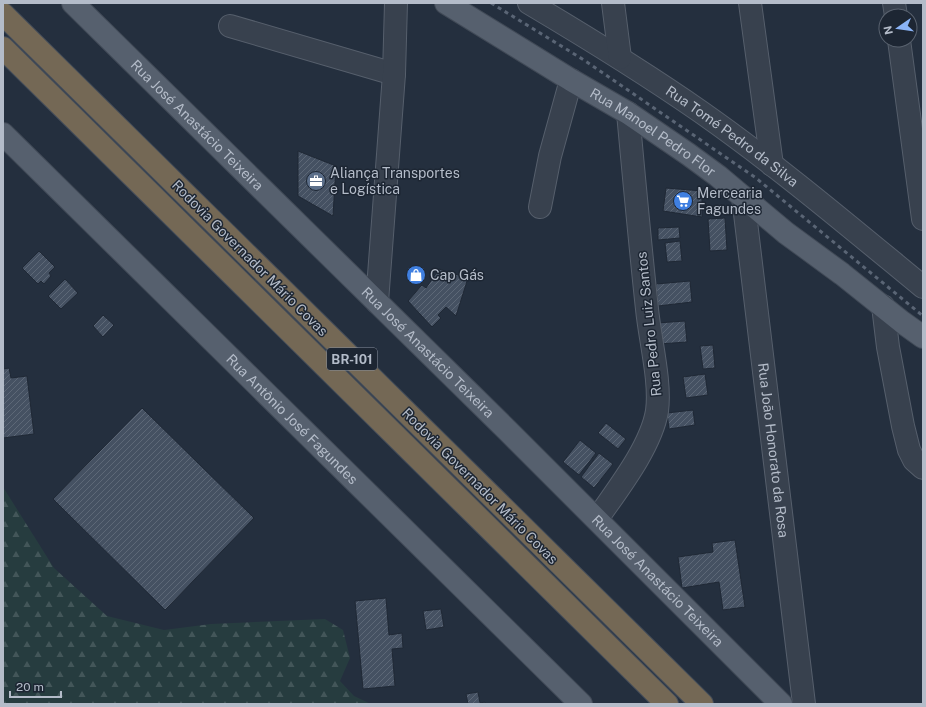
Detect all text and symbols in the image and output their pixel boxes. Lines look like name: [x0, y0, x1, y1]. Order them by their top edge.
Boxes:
north arrow: [878, 8, 918, 48]
text: N: [881, 25, 895, 36]
street label: Rua José Anastácio Teixeira: [128, 56, 267, 194]
street label: Rua Tomé Pedro da Silva: [663, 82, 801, 190]
street label: Rua Manoel Pedro Flor: [587, 85, 719, 180]
place label: Aliança Transportes e Logística: [330, 165, 460, 197]
office icon: Aliança Transportes e Logística: [305, 170, 327, 192]
street label: Rodovia Governador Mário Covas: [169, 177, 331, 339]
place label: Mercearia Fagundes: [697, 185, 762, 217]
supermarket icon: Mercearia Fagundes: [672, 190, 694, 212]
street label: Rua Pedro Luiz Santos: [633, 251, 665, 397]
shop icon: Cap Gás: [405, 264, 427, 286]
place label: Cap Gás: [430, 267, 484, 283]
street label: Rua José Anastácio Teixeira: [358, 284, 497, 421]
road number: BR-101: [327, 348, 377, 370]
street label: Rua Antônio José Fagundes: [223, 351, 361, 487]
street label: Rua João Honorato da Rosa: [755, 362, 792, 538]
street label: Rodovia Governador Mário Covas: [399, 405, 561, 567]
street label: Rua José Anastácio Teixeira: [589, 512, 727, 650]
scale bar: [10, 673, 61, 699]
text: 20 m: [16, 680, 44, 694]

